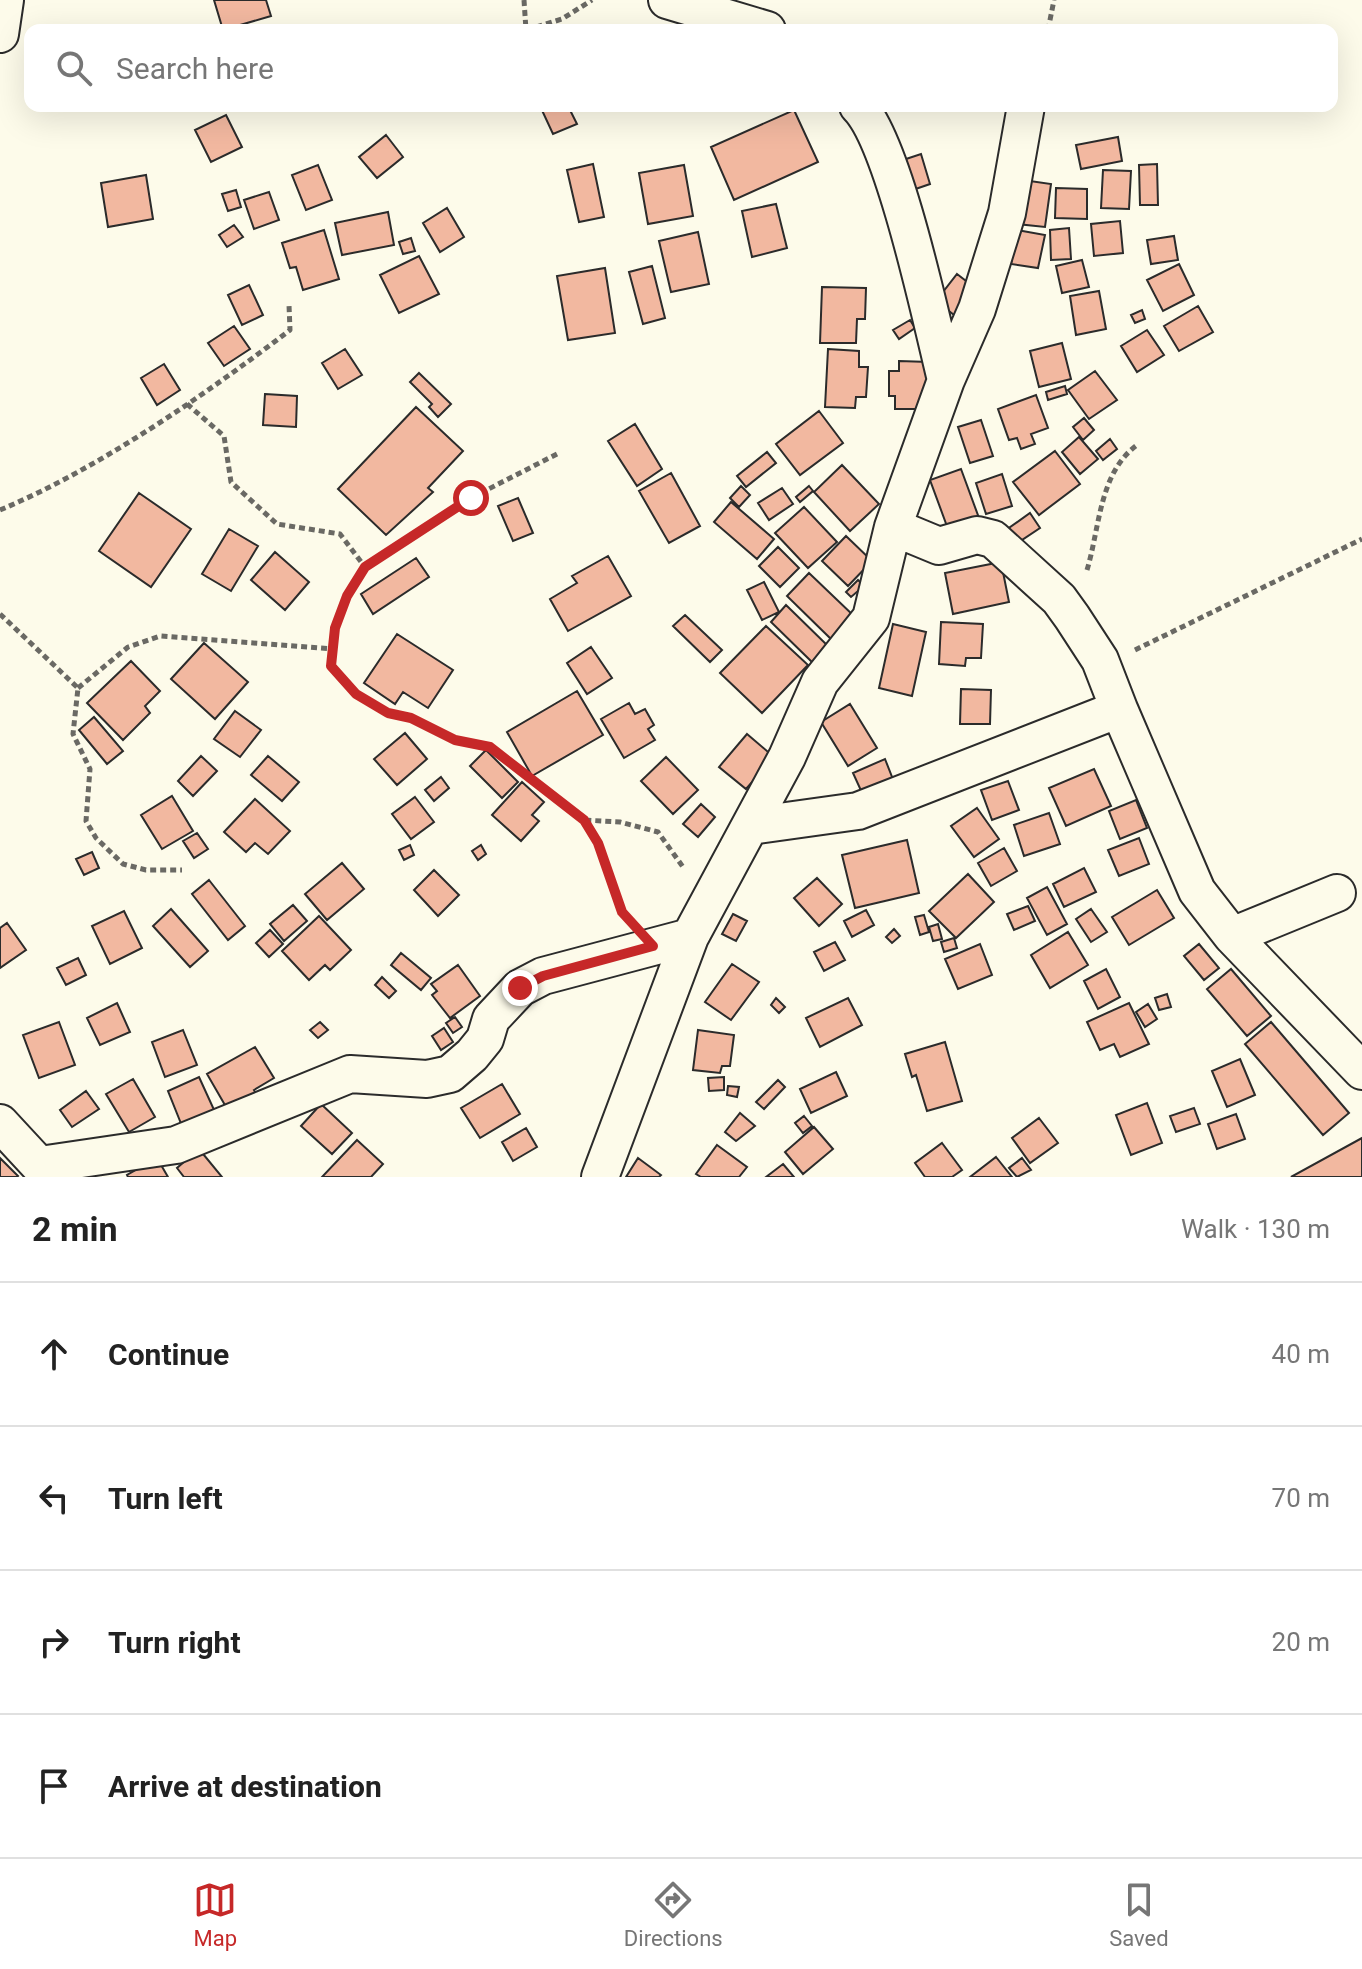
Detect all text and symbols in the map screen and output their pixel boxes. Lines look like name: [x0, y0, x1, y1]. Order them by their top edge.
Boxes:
search box: [24, 24, 1338, 112]
icon: search: [52, 46, 96, 90]
text: Search here: [116, 51, 274, 86]
route start: [453, 480, 489, 516]
route end: [502, 970, 538, 1006]
text: 2 min: [32, 1209, 117, 1249]
text: Walk · 130 m: [1181, 1214, 1330, 1244]
icon: ahead: [32, 1332, 76, 1376]
text: Continue: [108, 1337, 229, 1372]
text: 40 m: [1272, 1339, 1330, 1369]
icon: left: [32, 1476, 76, 1520]
text: Turn left: [108, 1481, 223, 1516]
text: 70 m: [1272, 1483, 1330, 1513]
icon: right: [32, 1620, 76, 1664]
text: Turn right: [108, 1625, 241, 1660]
text: 20 m: [1272, 1627, 1330, 1657]
icon: arrive: [32, 1764, 76, 1808]
text: Arrive at destination: [108, 1769, 382, 1804]
tab: Map: [193, 1878, 237, 1951]
tab: Directions: [624, 1878, 723, 1951]
tab: Saved: [1109, 1878, 1169, 1951]

